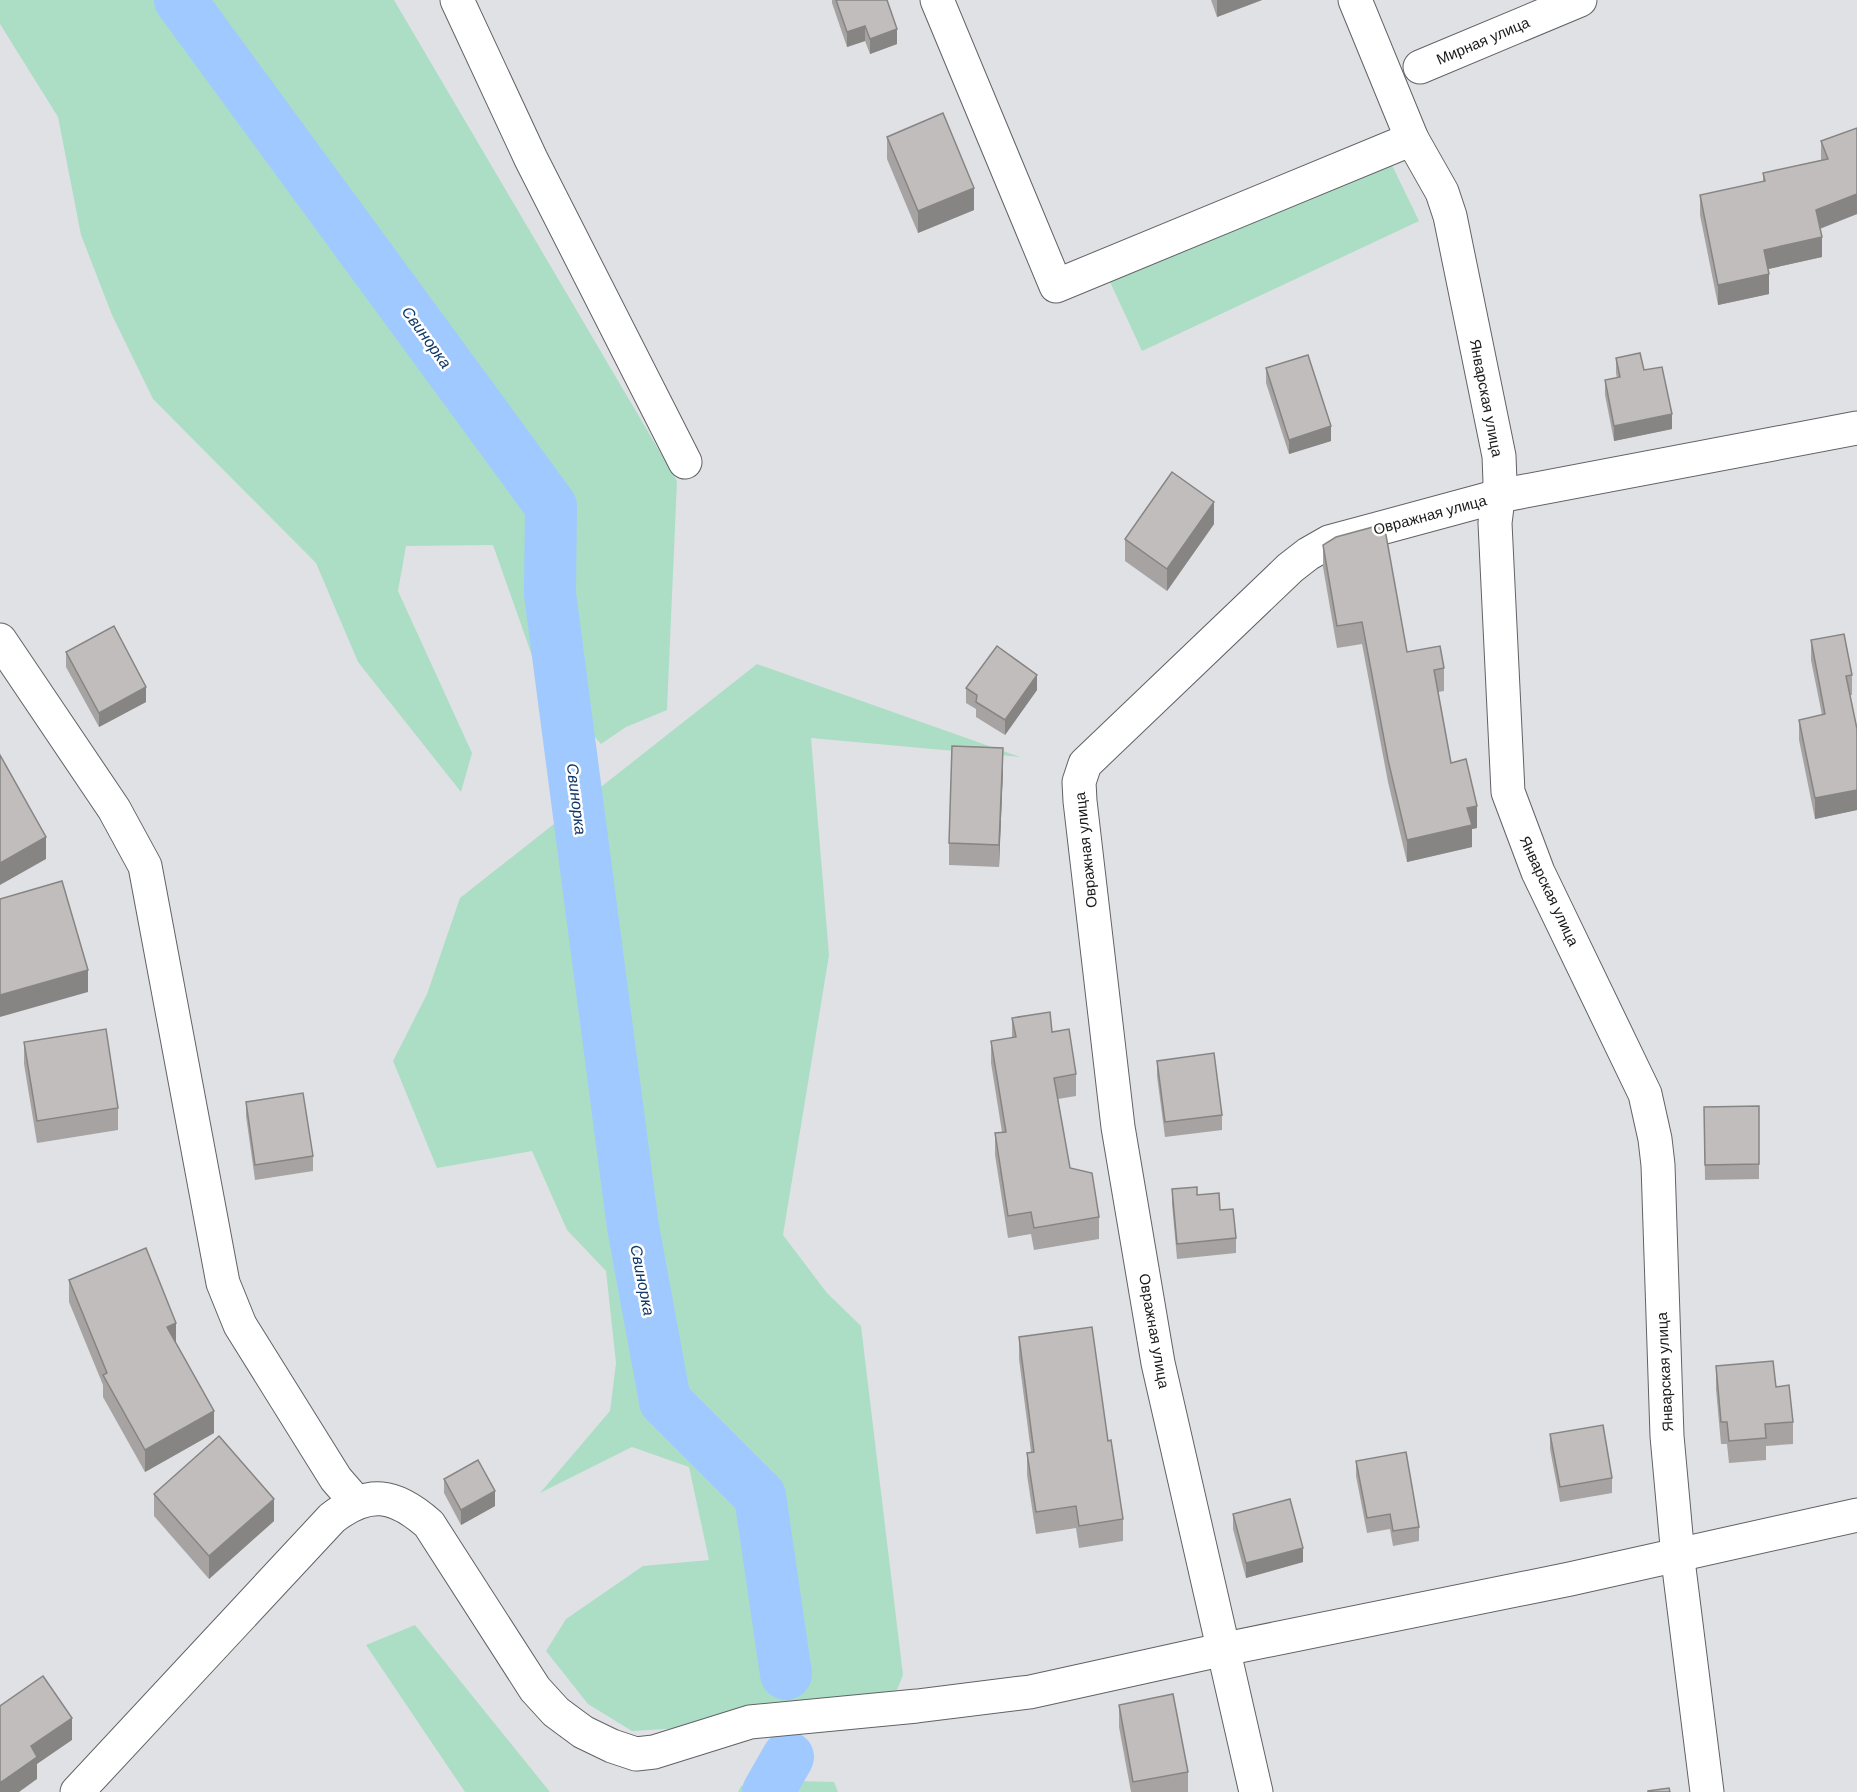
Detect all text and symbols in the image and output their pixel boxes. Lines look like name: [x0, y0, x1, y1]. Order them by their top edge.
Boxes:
street label: Мирная улица: [1433, 12, 1533, 70]
water label: Свинорка: [397, 302, 456, 373]
street label: Январская улица: [1465, 337, 1507, 459]
street label: Овражная улица: [1371, 490, 1489, 540]
water label: Свинорка: [562, 762, 591, 836]
street label: Овражная улица: [1070, 790, 1102, 909]
street label: Январская улица: [1515, 833, 1584, 950]
water label: Свинорка: [625, 1243, 660, 1317]
street label: Овражная улица: [1134, 1272, 1174, 1391]
street label: Январская улица: [1652, 1311, 1678, 1432]

